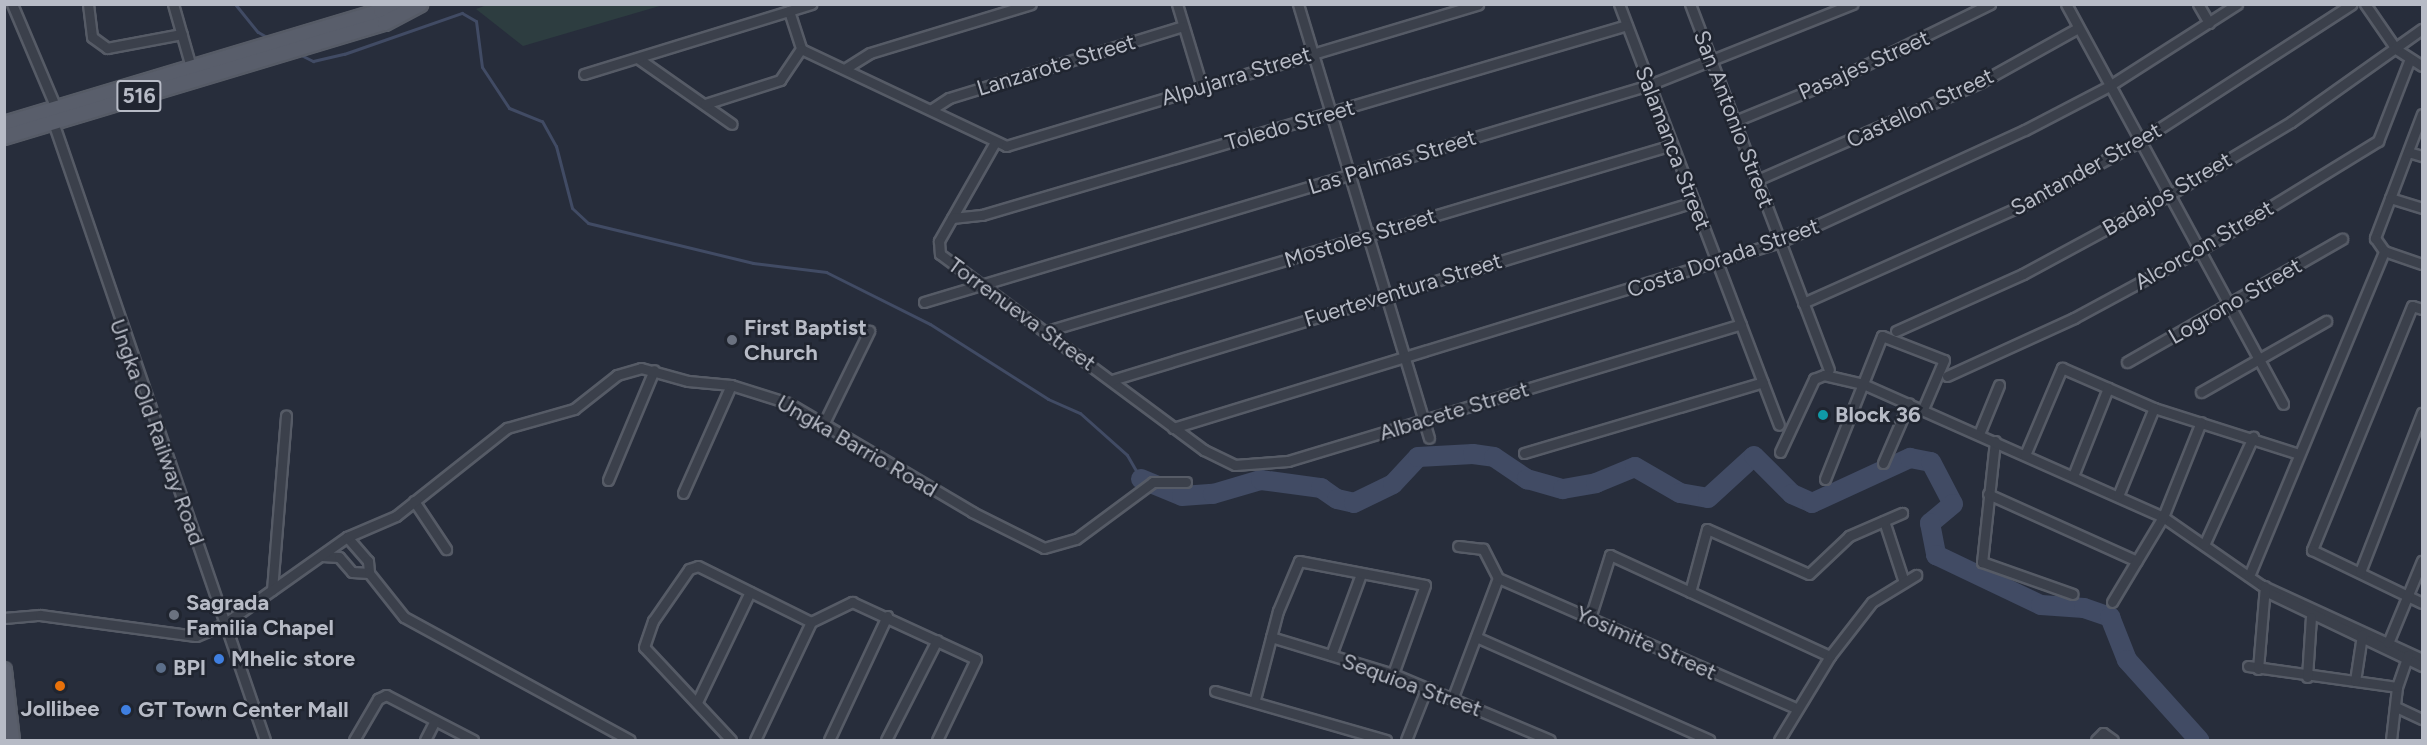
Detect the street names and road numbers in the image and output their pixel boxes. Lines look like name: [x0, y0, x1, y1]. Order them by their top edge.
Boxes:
street label: Pasajes Street: [1794, 24, 1934, 106]
street label: San Antonio Street: [1688, 27, 1780, 211]
street label: Lanzarote Street: [974, 28, 1138, 102]
street label: Alpujarra Street: [1158, 41, 1314, 111]
street label: Salamanca Street: [1630, 62, 1716, 234]
street label: Castellon Street: [1842, 62, 1998, 154]
road number: 516: [115, 78, 163, 114]
street label: Toledo Street: [1222, 94, 1358, 156]
street label: Santander Street: [2006, 117, 2166, 221]
street label: Las Palmas Street: [1305, 124, 1479, 200]
street label: Badajos Street: [2098, 146, 2236, 242]
street label: Alcorcon Street: [2130, 195, 2278, 295]
street label: Mostoles Street: [1281, 202, 1439, 274]
street label: Costa Dorada Street: [1623, 213, 1823, 303]
street label: Fuerteventura Street: [1301, 247, 1505, 333]
street label: Torrenueva Street: [943, 252, 1101, 376]
street label: Logrono Street: [2164, 252, 2306, 350]
street label: Ungka Old Railway Road: [104, 315, 210, 549]
street label: Albacete Street: [1376, 376, 1532, 446]
street label: Ungka Barrio Road: [772, 389, 942, 503]
street label: Yosimite Street: [1572, 600, 1720, 686]
street label: Sequioa Street: [1339, 648, 1485, 722]

